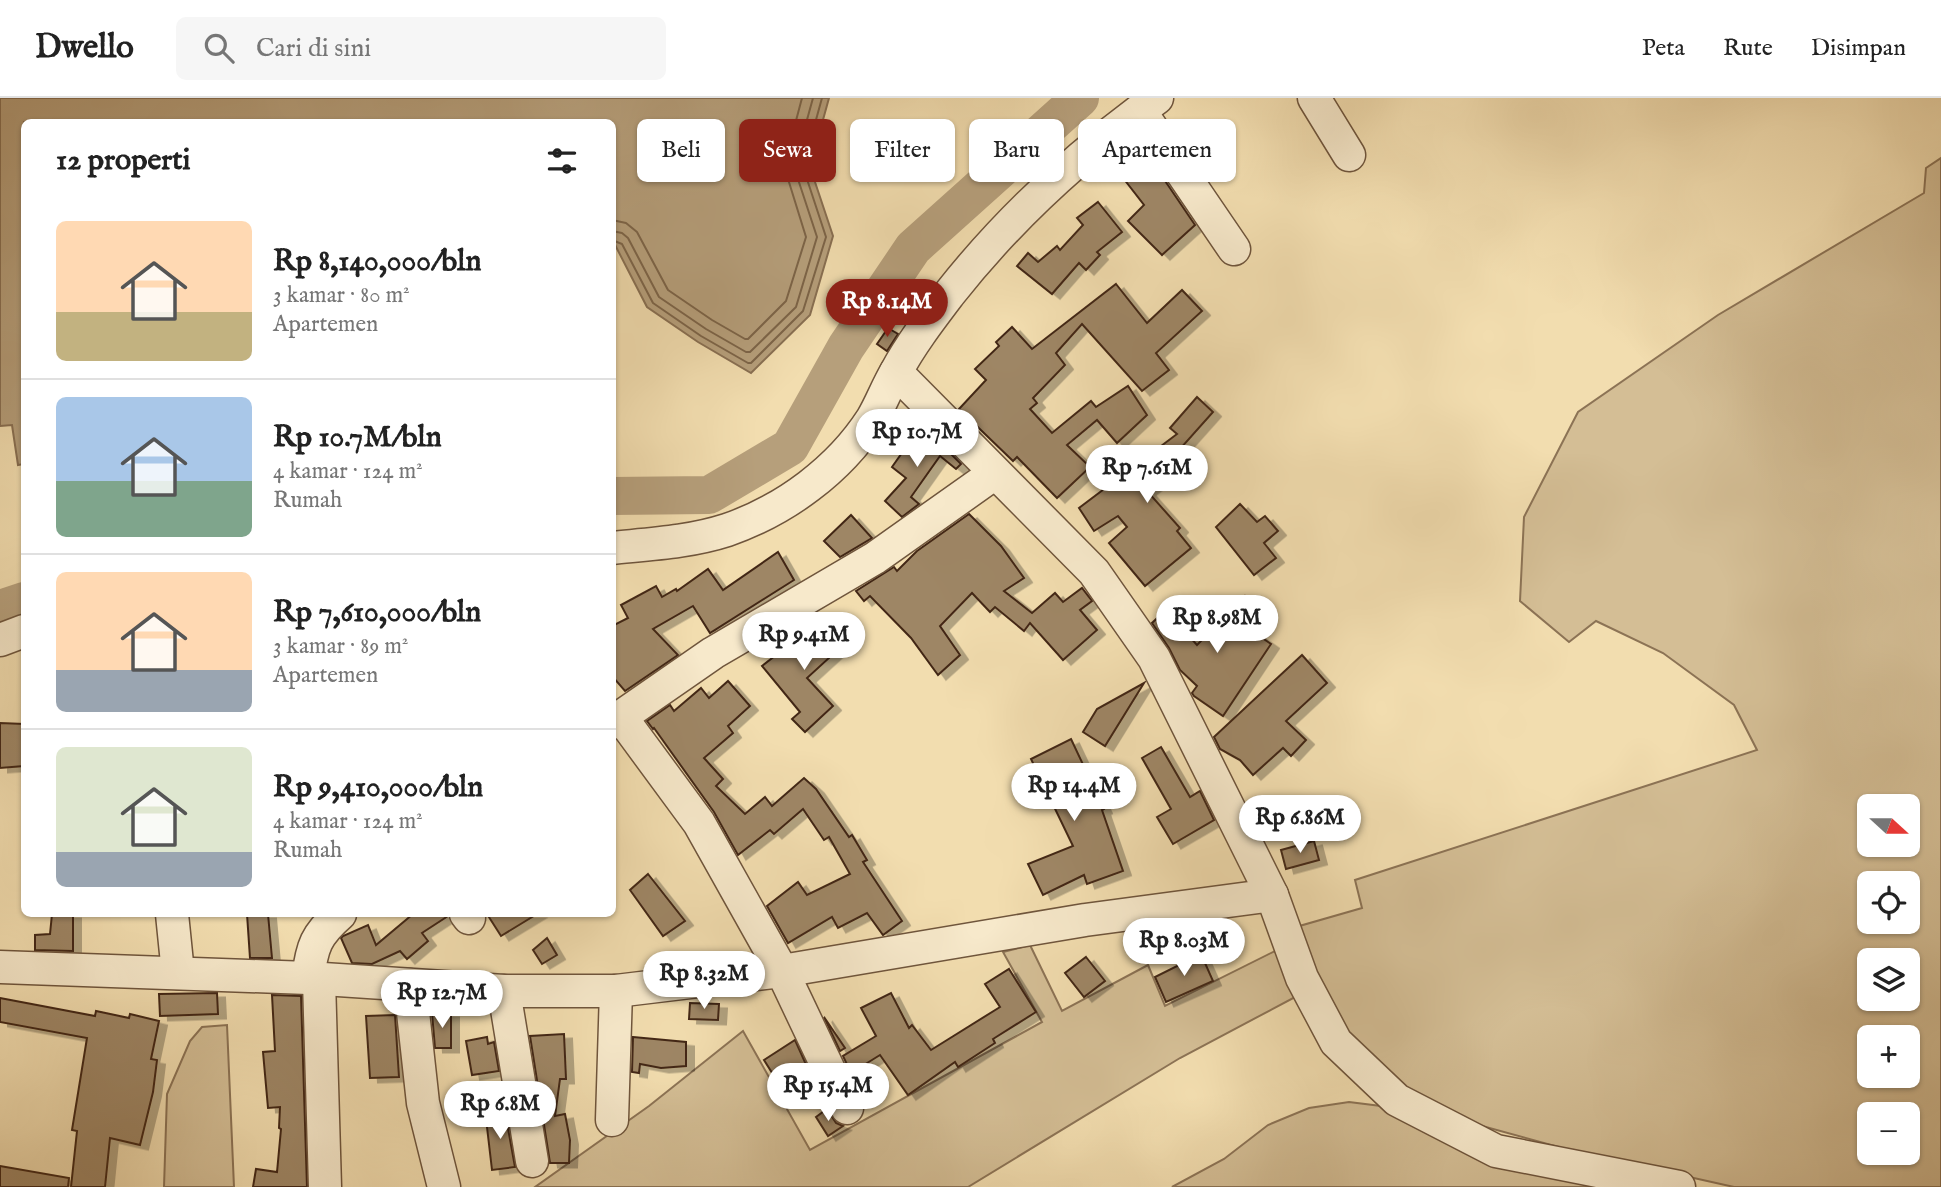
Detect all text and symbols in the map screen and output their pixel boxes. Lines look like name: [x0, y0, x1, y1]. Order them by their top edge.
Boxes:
search box: [176, 17, 666, 80]
text: Dwello: [35, 27, 134, 69]
icon: search: [200, 29, 238, 67]
text: Cari di sini: [256, 32, 371, 65]
text: Peta: [1642, 33, 1685, 64]
text: Rute: [1723, 33, 1773, 64]
text: Disimpan: [1811, 33, 1906, 64]
chip: Beli: [637, 119, 725, 182]
chip: Sewa: [739, 119, 836, 182]
chip: Filter: [850, 119, 955, 182]
chip: Baru: [969, 119, 1064, 182]
chip: Apartemen: [1078, 119, 1236, 182]
text: 12 properti: [56, 142, 191, 180]
icon: filters: [543, 142, 581, 180]
text: Rp 8,140,000/bln: [273, 243, 481, 281]
icon: home: [112, 249, 196, 333]
pin: Rp 8.14M: [815, 280, 959, 339]
text: 3 kamar · 80 m²: [273, 281, 410, 310]
text: Rp 8.14M: [842, 287, 932, 316]
text: Apartemen: [273, 310, 378, 339]
pin: Rp 10.7M: [845, 410, 989, 469]
text: Rp 10.7M: [872, 417, 962, 446]
text: Rp 10.7M/bln: [273, 419, 442, 457]
icon: home: [112, 425, 196, 509]
pin: Rp 7.61M: [1075, 446, 1219, 505]
text: Rp 7.61M: [1102, 453, 1192, 482]
text: 4 kamar · 124 m²: [273, 457, 423, 486]
text: Rumah: [273, 486, 342, 515]
text: Rp 7,610,000/bln: [273, 594, 481, 632]
pin: Rp 8.98M: [1145, 596, 1289, 655]
icon: home: [112, 600, 196, 684]
text: Rp 8.98M: [1172, 603, 1262, 632]
pin: Rp 9.41M: [732, 612, 876, 672]
text: Rp 9.41M: [758, 620, 850, 649]
text: 3 kamar · 89 m²: [273, 632, 408, 661]
text: Apartemen: [273, 661, 378, 690]
pin: Rp 14.4M: [1002, 764, 1146, 823]
text: Rp 9,410,000/bln: [273, 769, 483, 807]
text: Rp 14.4M: [1027, 771, 1121, 800]
icon: home: [112, 775, 196, 859]
north arrow: [1857, 794, 1920, 858]
map controls: [1857, 794, 1920, 1165]
pin: Rp 6.86M: [1228, 796, 1372, 855]
text: Rp 6.86M: [1255, 803, 1345, 832]
text: 4 kamar · 124 m²: [273, 807, 423, 836]
text: Rumah: [273, 836, 342, 865]
button: locate: [1857, 871, 1920, 934]
pin: Rp 8.03M: [1112, 918, 1256, 978]
text: Rp 8.03M: [1139, 926, 1229, 955]
button: layers: [1857, 948, 1920, 1011]
pin: Rp 8.32M: [632, 951, 776, 1011]
text: Rp 8.32M: [659, 959, 749, 988]
pin: Rp 12.7M: [370, 970, 514, 1030]
text: Rp 12.7M: [397, 978, 487, 1007]
button: +: [1857, 1025, 1920, 1088]
pin: Rp 15.4M: [756, 1063, 900, 1123]
text: Rp 15.4M: [783, 1071, 873, 1100]
pin: Rp 6.8M: [435, 1082, 565, 1141]
text: Rp 6.8M: [460, 1089, 540, 1118]
button: −: [1857, 1102, 1920, 1165]

